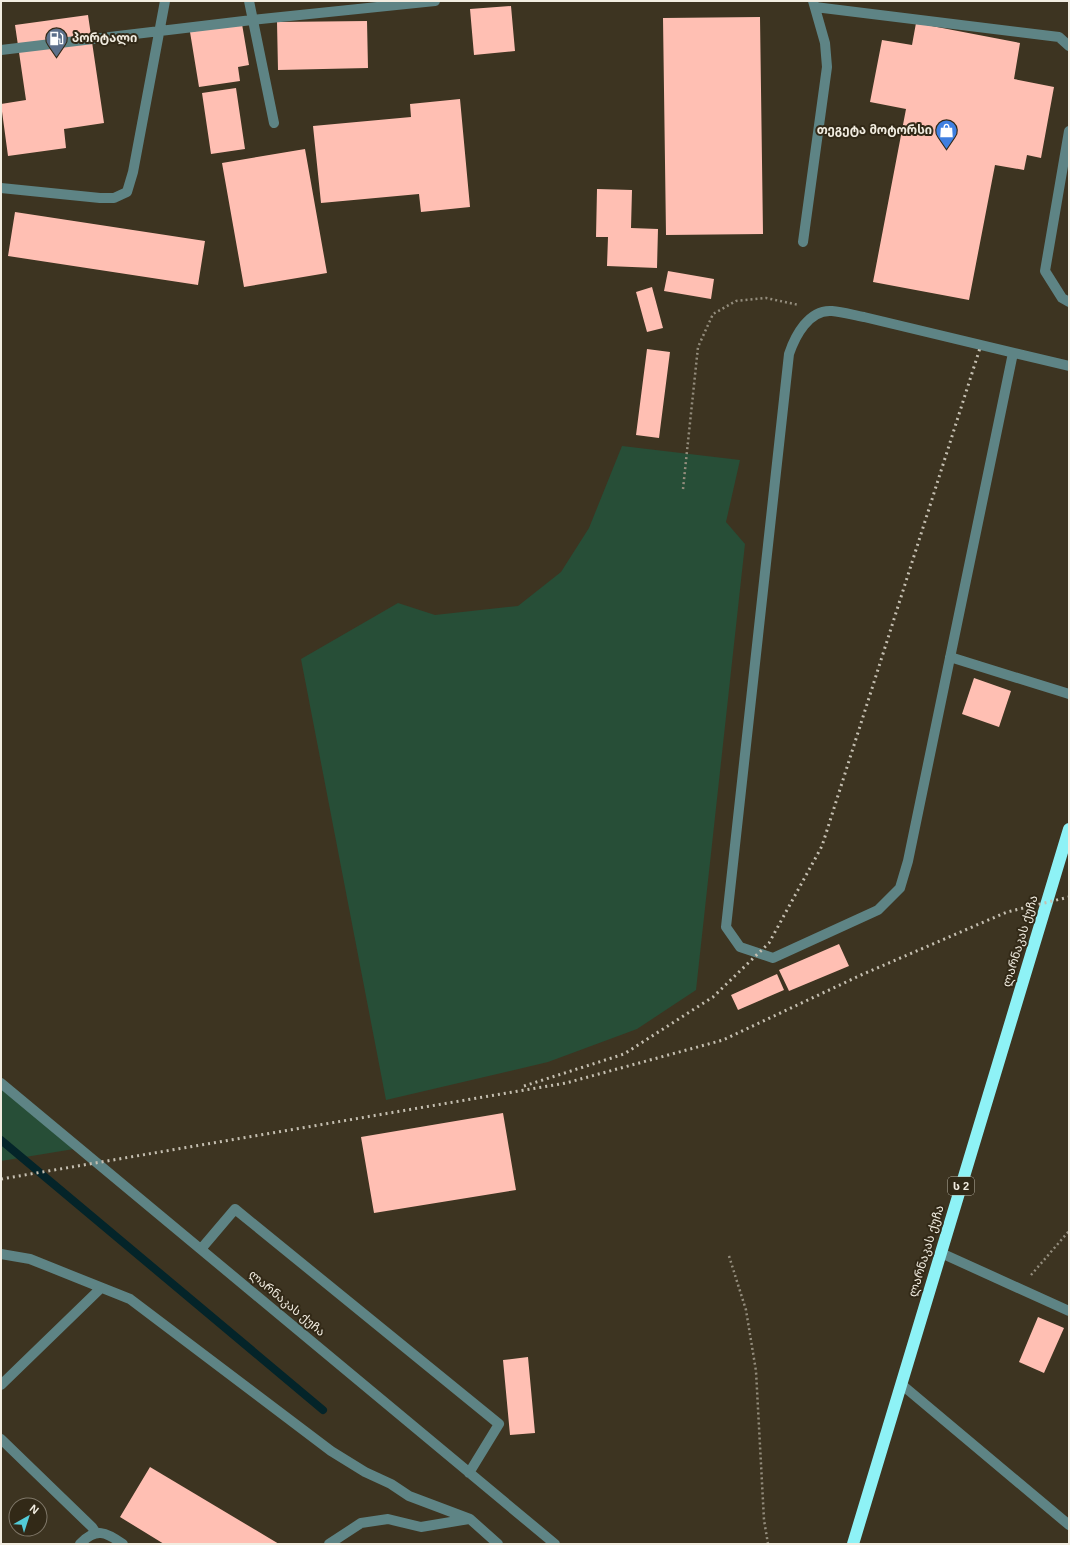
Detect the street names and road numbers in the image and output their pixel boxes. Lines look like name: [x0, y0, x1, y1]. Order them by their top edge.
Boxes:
street label: ლარნაკას ქუჩა: [999, 893, 1042, 989]
road number: ს 2: [948, 1177, 974, 1195]
street label: ლარნაკას ქუჩა: [905, 1203, 948, 1299]
street label: ლარნაკას ქუჩა: [245, 1267, 328, 1340]

